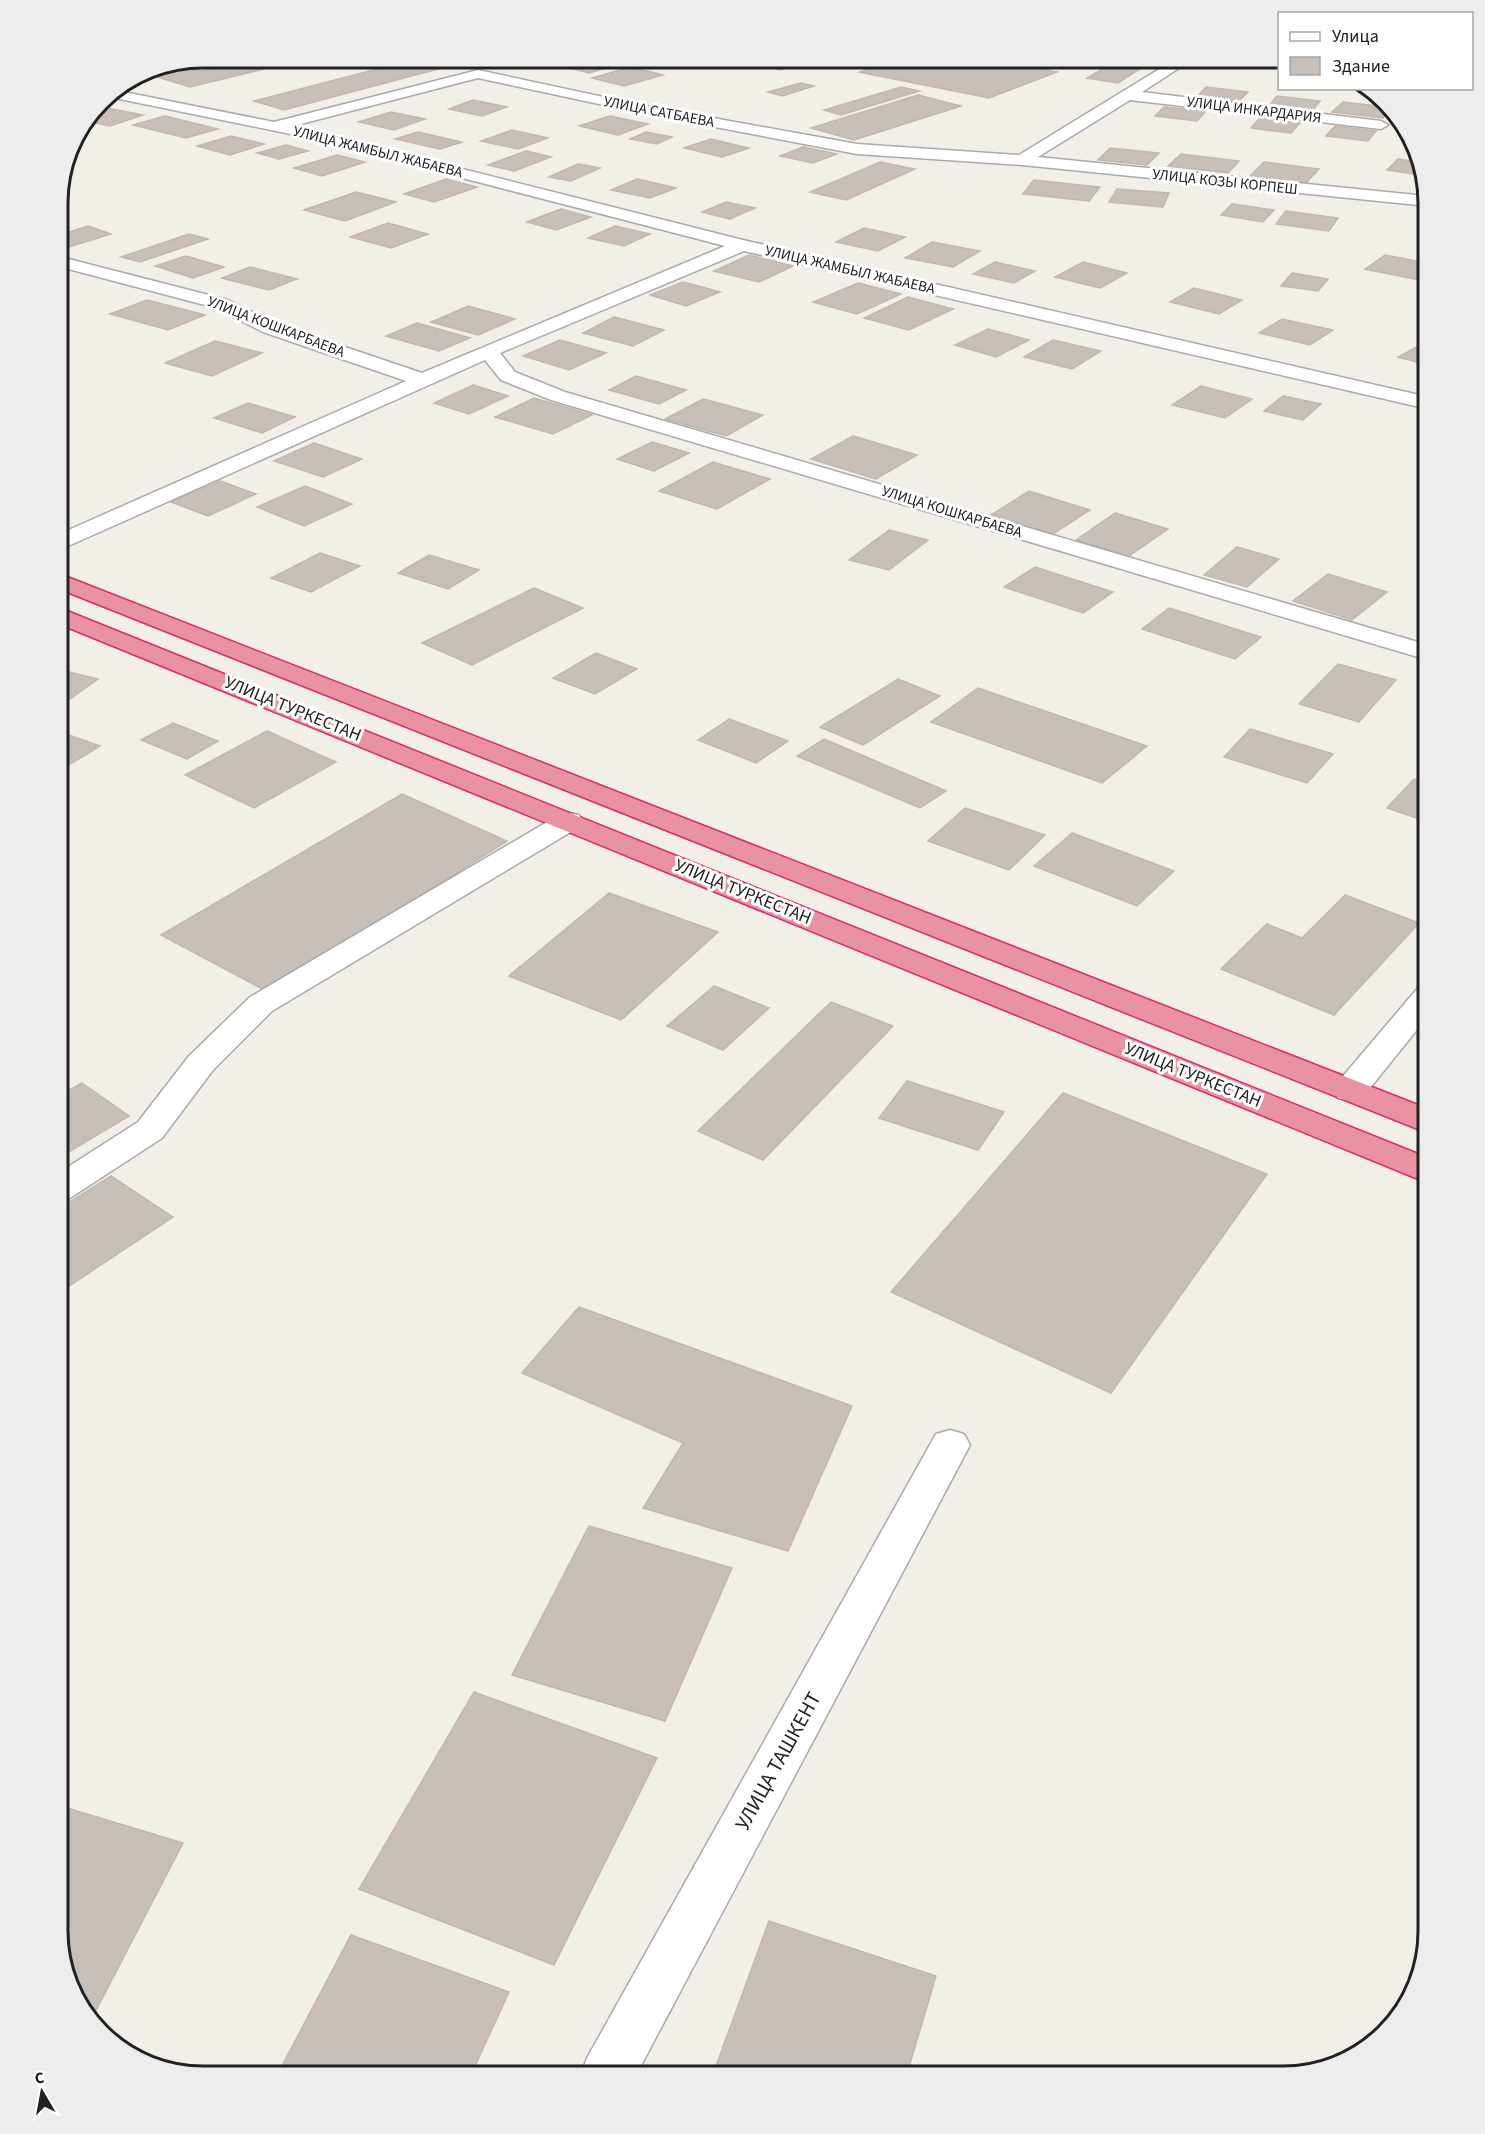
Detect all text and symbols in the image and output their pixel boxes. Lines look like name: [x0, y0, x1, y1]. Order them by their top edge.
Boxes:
legend: [1278, 12, 1473, 90]
text: Улица: [1332, 24, 1379, 49]
text: Здание: [1332, 54, 1390, 79]
street label: УЛИЦА САТБАЕВА: [602, 91, 717, 133]
street label: УЛИЦА ИНКАРДАРИЯ: [1186, 91, 1322, 129]
street label: УЛИЦА ЖАМБЫЛ ЖАБАЕВА: [291, 121, 466, 183]
street label: УЛИЦА КОЗЫ КОРПЕШ: [1151, 164, 1299, 200]
street label: УЛИЦА ЖАМБЫЛ ЖАБАЕВА: [763, 240, 938, 300]
street label: УЛИЦА КОШКАРБАЕВА: [204, 291, 349, 363]
street label: УЛИЦА КОШКАРБАЕВА: [879, 481, 1025, 544]
street label: УЛИЦА ТУРКЕСТАН: [221, 670, 365, 748]
street label: УЛИЦА ТУРКЕСТАН: [671, 853, 815, 931]
street label: УЛИЦА ТУРКЕСТАН: [1121, 1036, 1265, 1114]
street label: УЛИЦА ТАШКЕНТ: [728, 1686, 828, 1836]
north arrow: [12, 2062, 72, 2122]
text: С: [33, 2067, 46, 2090]

